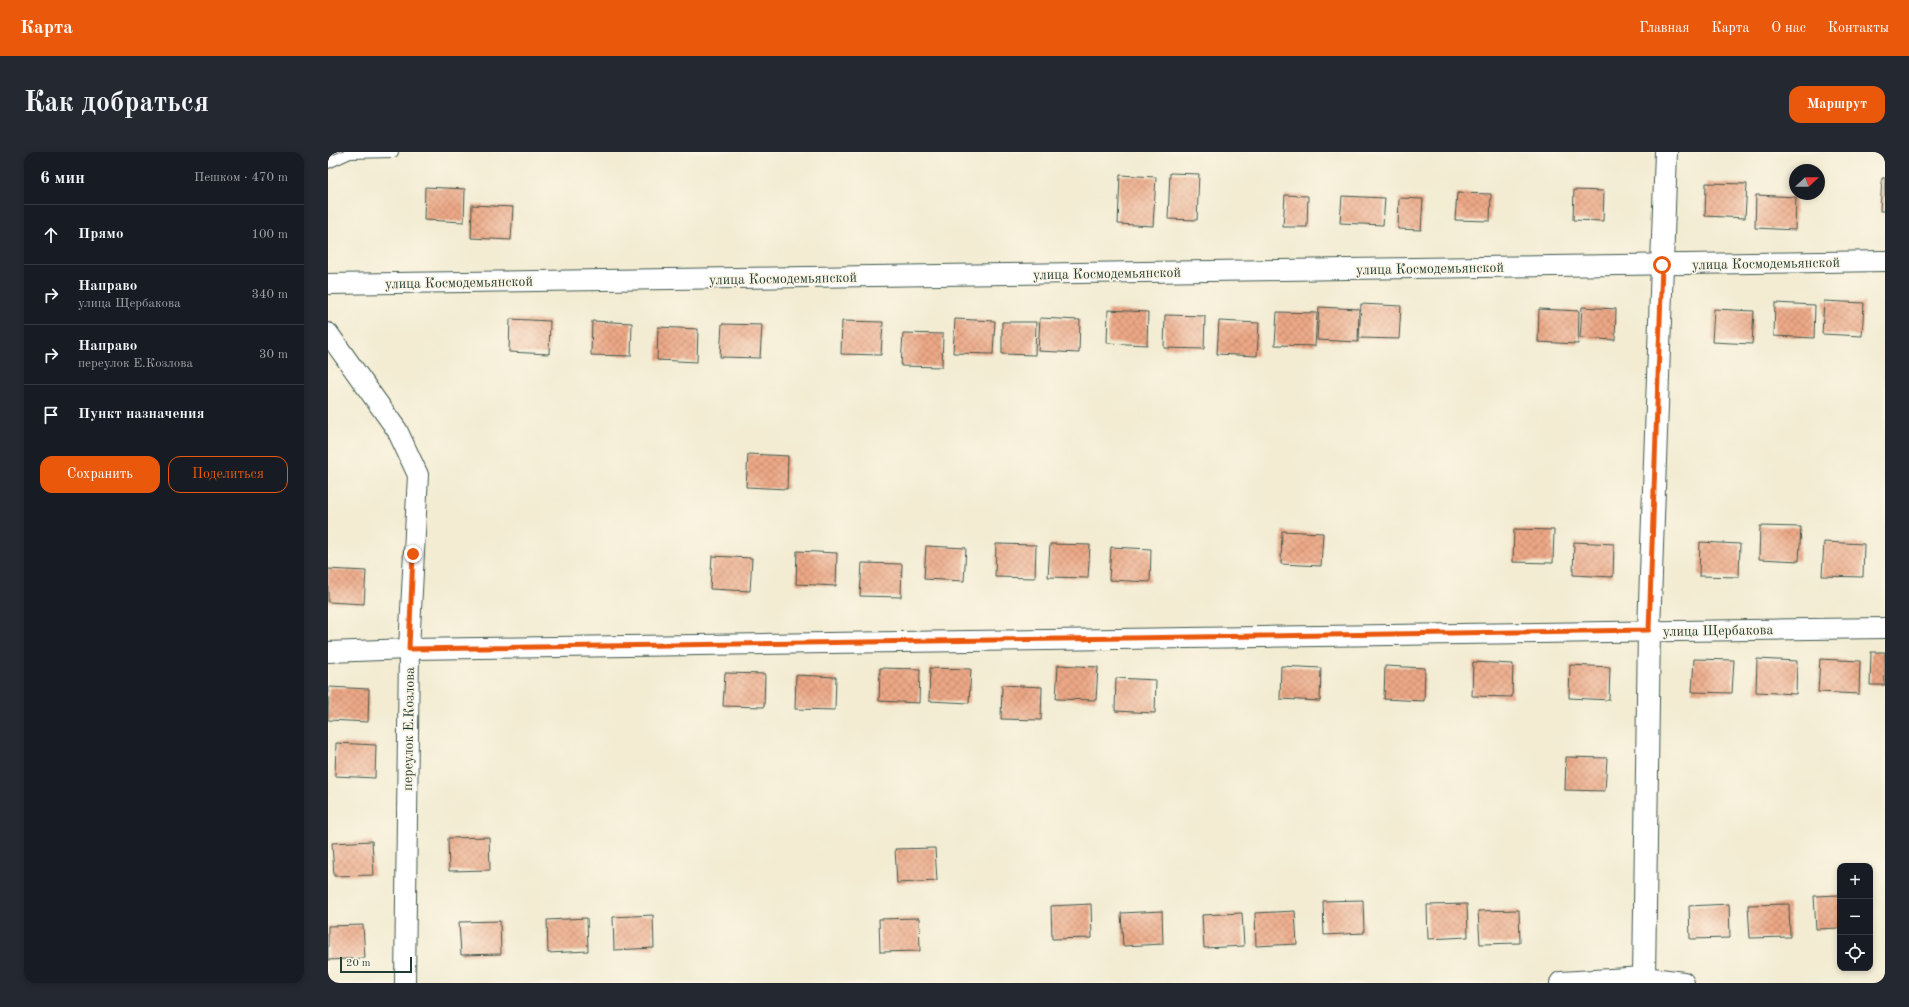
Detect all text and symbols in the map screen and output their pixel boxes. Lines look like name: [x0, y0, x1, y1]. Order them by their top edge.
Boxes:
text: Карта: [20, 19, 73, 38]
text: Главная: [1639, 21, 1689, 35]
text: Карта: [1711, 21, 1749, 35]
text: О нас: [1771, 21, 1806, 35]
text: Контакты: [1828, 21, 1889, 35]
button: Маршрут: [1789, 86, 1885, 123]
text: Как добраться: [24, 90, 209, 118]
north arrow: [1789, 164, 1825, 200]
text: 6 мин: [40, 170, 85, 187]
text: Пешком · 470 m: [194, 171, 288, 184]
icon: ahead: [40, 224, 62, 246]
text: Прямо: [78, 227, 124, 242]
text: 100 m: [251, 228, 288, 241]
route start: [1653, 256, 1671, 274]
street label: улица Космодемьянской: [1692, 256, 1840, 272]
street label: улица Космодемьянской: [1356, 261, 1504, 277]
street label: улица Космодемьянской: [1033, 266, 1181, 282]
street label: улица Космодемьянской: [709, 271, 857, 287]
street label: улица Космодемьянской: [385, 275, 533, 291]
text: Направо: [78, 279, 137, 294]
icon: right: [40, 284, 62, 306]
text: 340 m: [251, 288, 288, 301]
text: улица Щербакова: [78, 297, 181, 310]
text: Направо: [78, 339, 137, 354]
icon: right: [40, 344, 62, 366]
text: 30 m: [259, 348, 288, 361]
text: переулок Е.Козлова: [78, 357, 193, 370]
icon: arrive: [40, 404, 62, 426]
text: Пункт назначения: [78, 407, 205, 422]
button: Сохранить: [40, 456, 160, 493]
button: Поделиться: [168, 456, 288, 493]
route end: [404, 545, 422, 563]
street label: улица Щербакова: [1663, 623, 1773, 639]
street label: переулок Е.Козлова: [401, 667, 417, 791]
map controls: [1837, 863, 1873, 971]
button: +: [1837, 863, 1873, 899]
button: −: [1837, 899, 1873, 935]
button: locate: [1837, 935, 1873, 971]
scale bar: [340, 955, 412, 974]
text: 20 m: [346, 958, 371, 969]

